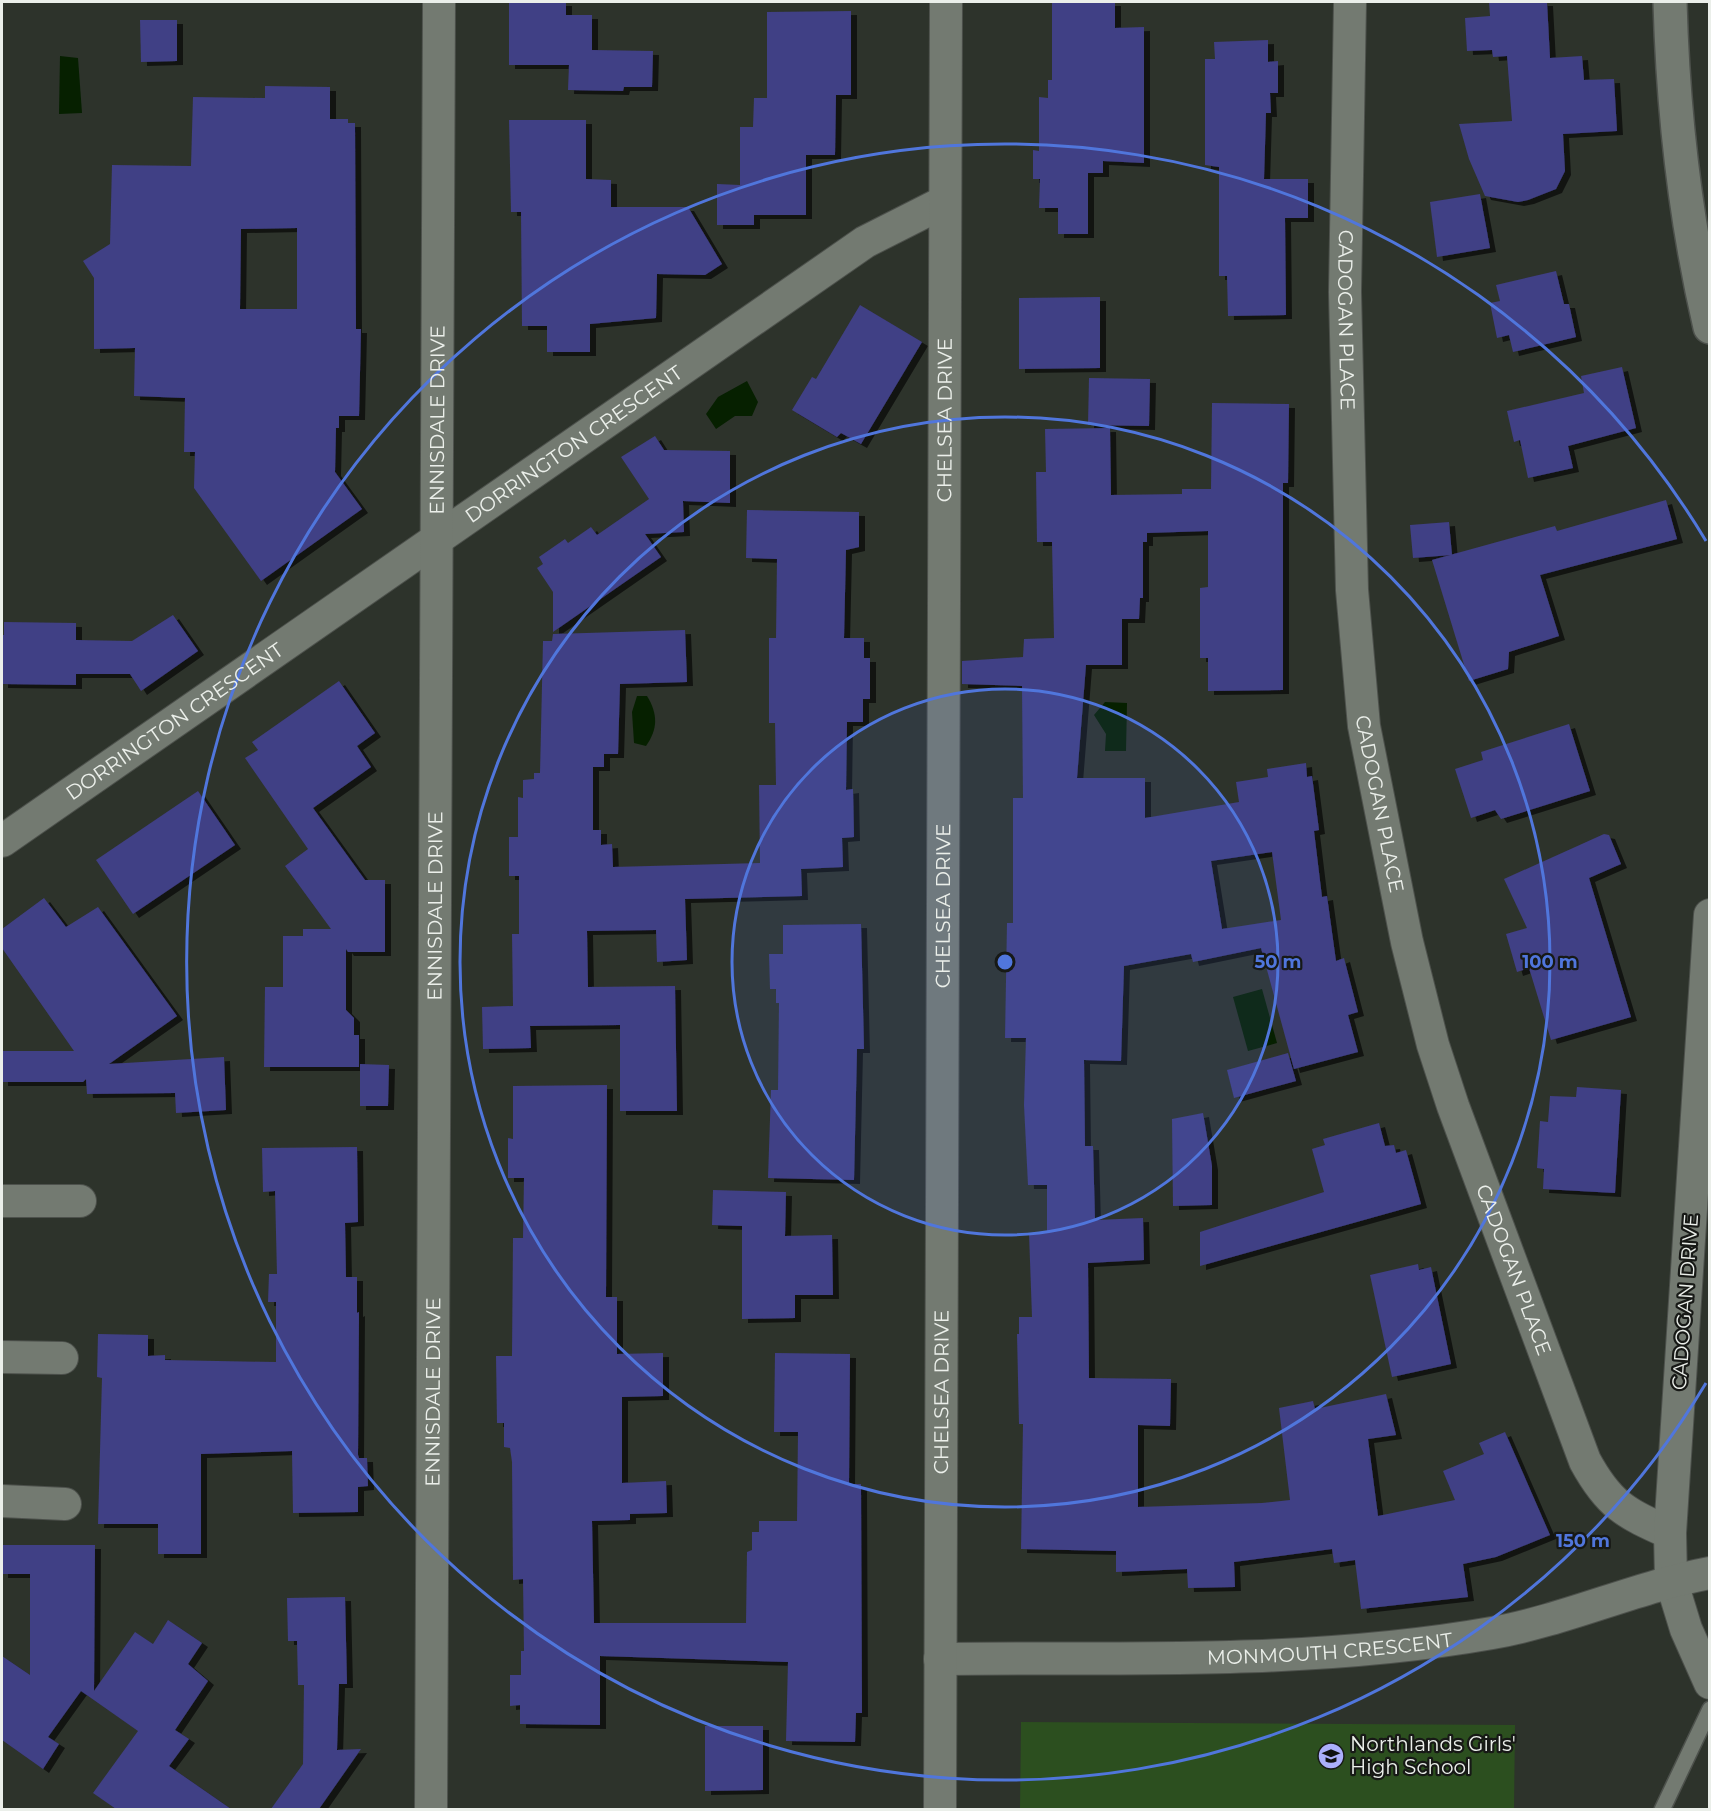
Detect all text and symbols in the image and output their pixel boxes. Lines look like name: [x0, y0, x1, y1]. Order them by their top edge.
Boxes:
street label: CADOGAN PLACE: [1333, 230, 1360, 410]
street label: ENNISDALE DRIVE: [425, 325, 450, 515]
street label: CHELSEA DRIVE: [932, 338, 957, 502]
street label: DORRINGTON CRESCENT: [460, 360, 688, 528]
street label: DORRINGTON CRESCENT: [61, 637, 288, 805]
street label: CADOGAN PLACE: [1351, 714, 1409, 895]
street label: ENNISDALE DRIVE: [423, 811, 447, 1001]
street label: CHELSEA DRIVE: [931, 824, 955, 988]
text: 50 m: [1255, 951, 1301, 973]
text: 100 m: [1522, 951, 1578, 973]
centre of rings: [995, 952, 1015, 972]
street label: CADOGAN PLACE: [1471, 1181, 1557, 1358]
street label: CADOGAN DRIVE: [1667, 1213, 1703, 1391]
street label: ENNISDALE DRIVE: [420, 1297, 445, 1487]
street label: CHELSEA DRIVE: [929, 1310, 954, 1474]
text: 150 m: [1556, 1530, 1610, 1552]
street label: MONMOUTH CRESCENT: [1207, 1627, 1455, 1669]
place label: Northlands Girls' High School: [1350, 1732, 1516, 1779]
school or university icon: Northlands Girls' High School: [1316, 1741, 1346, 1771]

